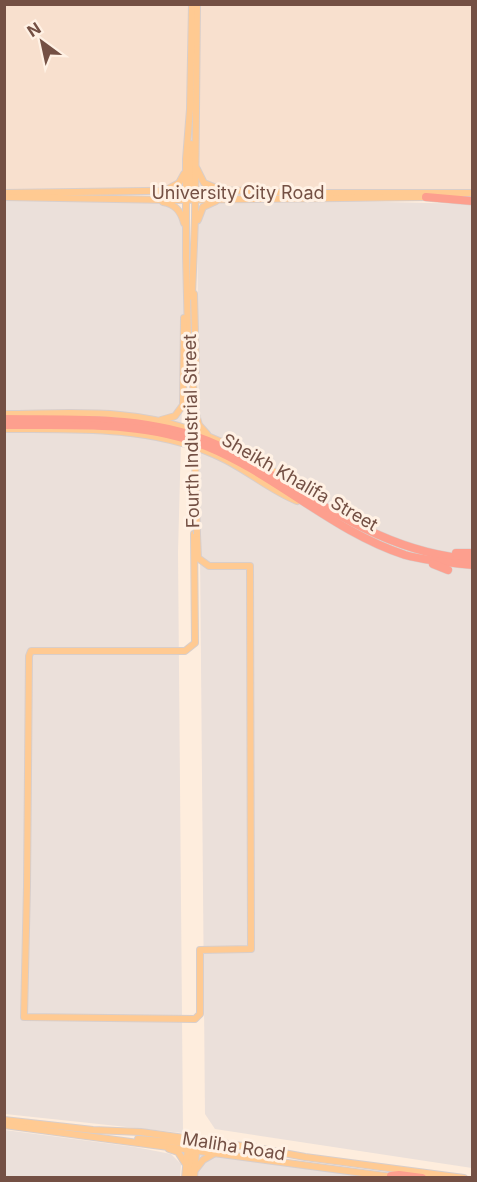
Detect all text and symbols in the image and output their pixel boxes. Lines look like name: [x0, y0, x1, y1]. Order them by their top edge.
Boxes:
north arrow: [12, 12, 72, 72]
text: N: [23, 18, 44, 41]
street label: University City Road: [151, 182, 325, 203]
street label: Fourth Industrial Street: [179, 334, 203, 528]
street label: Sheikh Khalifa Street: [218, 429, 382, 535]
street label: Maliha Road: [181, 1127, 287, 1165]

